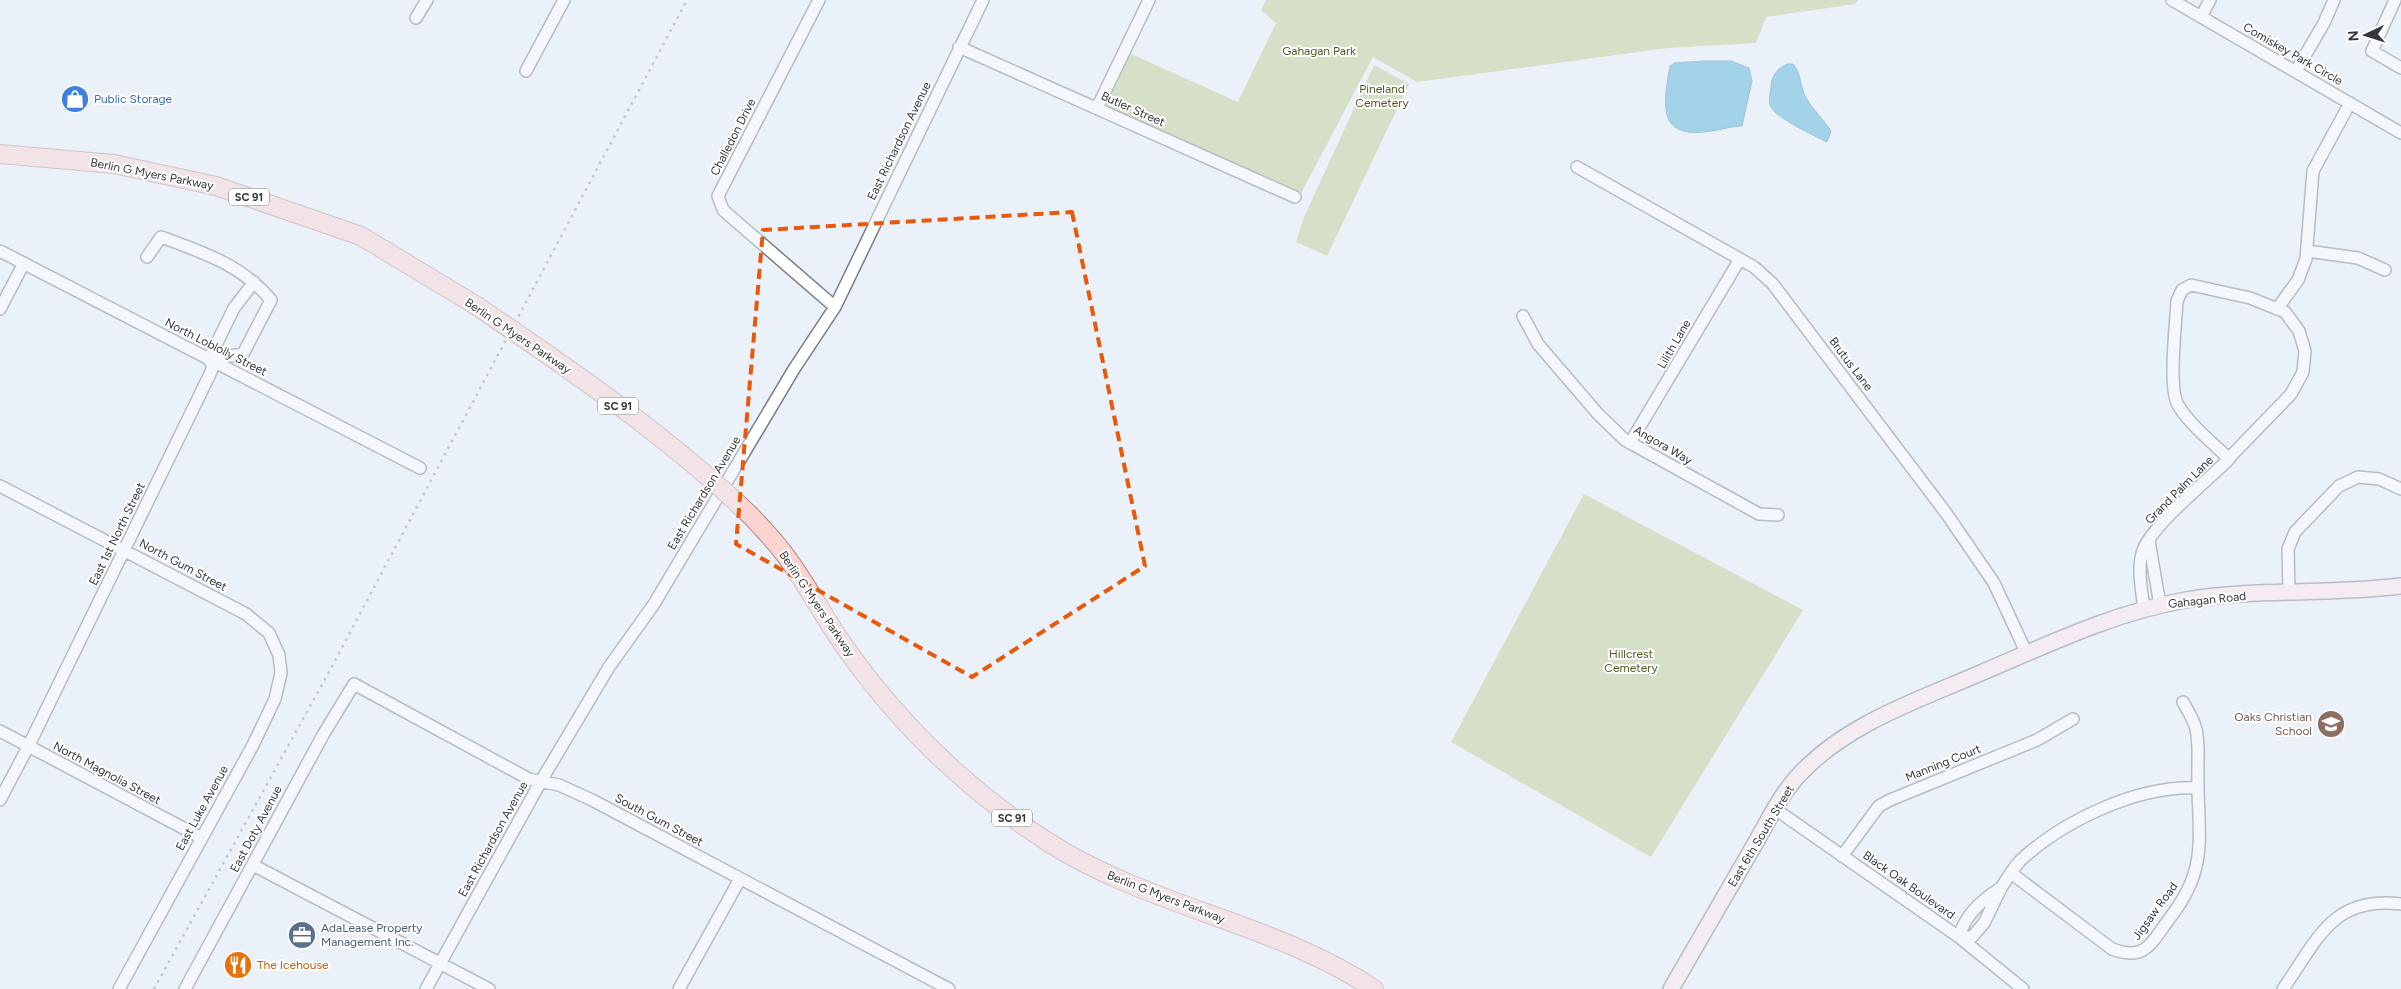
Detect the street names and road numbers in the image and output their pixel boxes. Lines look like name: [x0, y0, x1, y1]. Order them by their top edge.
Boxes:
street label: Comiskey Park Circle: [2241, 20, 2346, 88]
street label: East Richardson Avenue: [864, 79, 934, 202]
street label: Butler Street: [1099, 89, 1167, 129]
street label: Challedon Drive: [708, 96, 759, 178]
street label: Berlin G Myers Parkway: [89, 155, 215, 193]
road number: SC 91: [229, 188, 269, 206]
street label: Berlin G Myers Parkway: [462, 295, 574, 377]
street label: North Loblolly Street: [163, 315, 270, 379]
street label: Lilith Lane: [1654, 317, 1694, 371]
street label: Brutus Lane: [1826, 334, 1876, 394]
road number: SC 91: [598, 398, 638, 414]
street label: Angora Way: [1631, 423, 1695, 468]
street label: East Richardson Avenue: [665, 433, 744, 552]
street label: Grand Palm Lane: [2142, 453, 2216, 527]
street label: East 1st North Street: [86, 480, 148, 588]
street label: North Gum Street: [137, 536, 230, 594]
street label: Berlin G Myers Parkway: [776, 548, 858, 660]
street label: Gahagan Road: [2167, 589, 2247, 611]
street label: North Magnolia Street: [51, 739, 163, 807]
street label: Manning Court: [1903, 741, 1983, 784]
street label: East Luke Avenue: [173, 763, 231, 853]
street label: East Richardson Avenue: [455, 778, 531, 899]
street label: East 6th South Street: [1725, 782, 1797, 889]
street label: East Doty Avenue: [227, 783, 285, 875]
street label: South Gum Street: [613, 791, 706, 849]
road number: SC 91: [992, 810, 1032, 826]
street label: Black Oak Boulevard: [1860, 848, 1958, 922]
street label: Berlin G Myers Parkway: [1105, 868, 1228, 926]
street label: Jigsaw Road: [2129, 880, 2181, 942]

